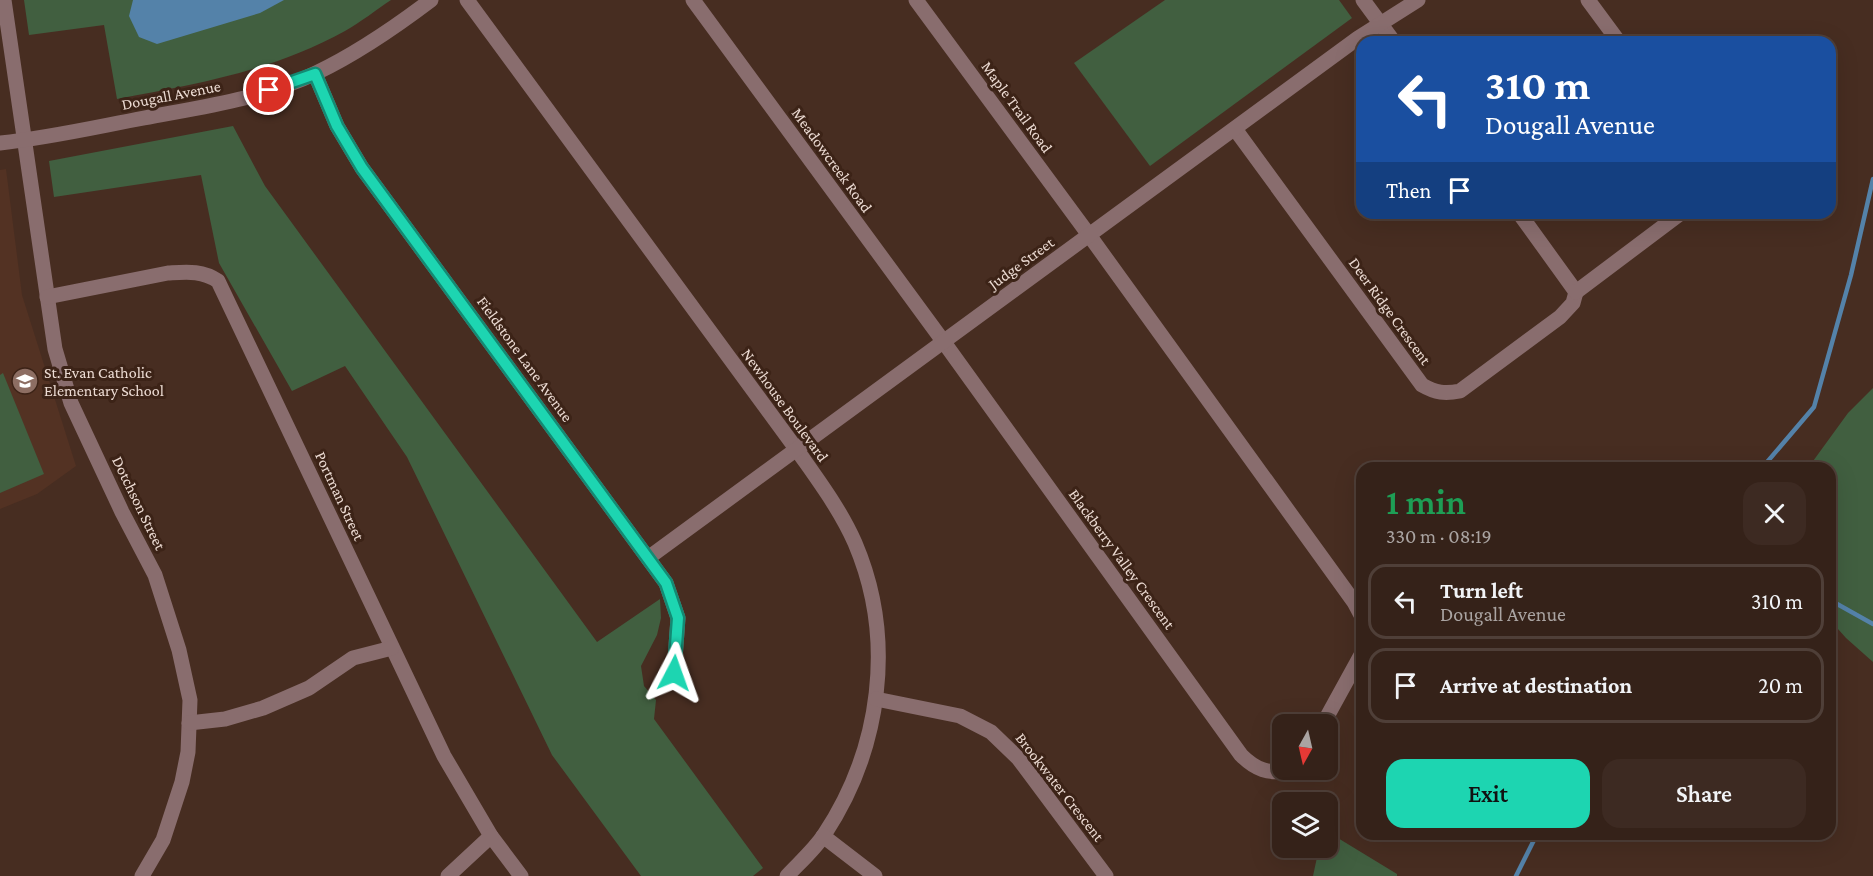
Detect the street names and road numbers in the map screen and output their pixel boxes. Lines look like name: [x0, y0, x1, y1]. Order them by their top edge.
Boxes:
street label: Maple Trail Road: [977, 58, 1056, 157]
street label: Dougall Avenue: [120, 77, 222, 114]
street label: Meadowcreek Road: [788, 105, 876, 216]
street label: Judge Street: [983, 233, 1058, 294]
street label: Deer Ridge Crescent: [1345, 254, 1435, 369]
street label: Fieldstone Lane Avenue: [474, 293, 576, 425]
street label: Newhouse Boulevard: [738, 345, 832, 465]
street label: Portman Street: [312, 449, 368, 544]
street label: Dotchson Street: [109, 453, 169, 553]
street label: Blackberry Valley Crescent: [1065, 486, 1179, 633]
street label: Brookwater Crescent: [1012, 729, 1108, 845]

